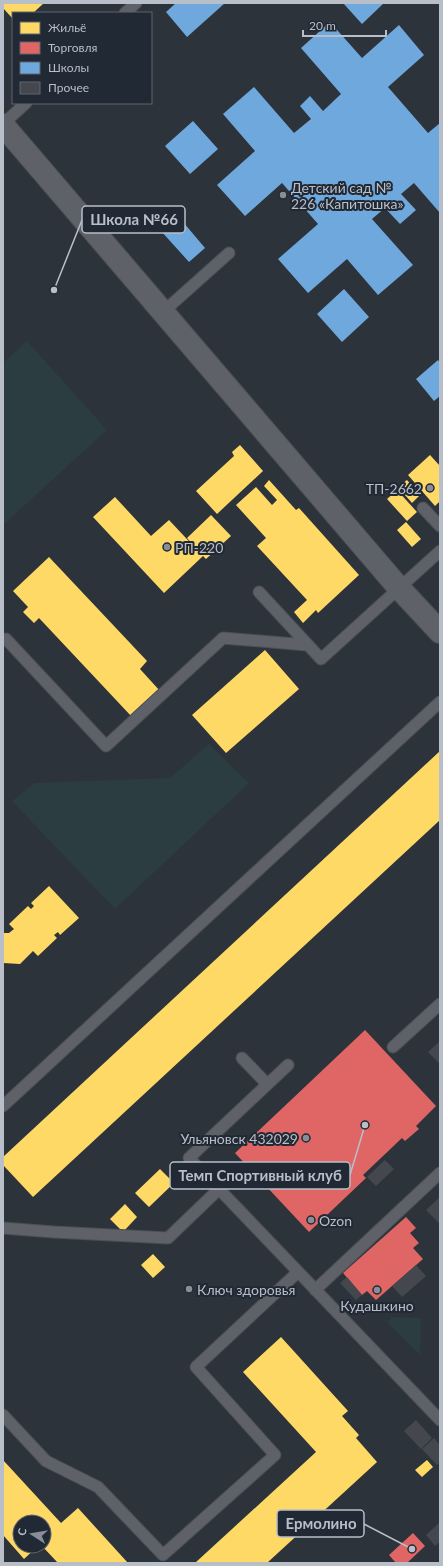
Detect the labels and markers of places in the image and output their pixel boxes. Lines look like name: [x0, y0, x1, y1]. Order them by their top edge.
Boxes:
place label: Детский сад № 226 «Капитошка»: [291, 179, 404, 212]
marker: Детский сад № 226 «Капитошка»: [278, 190, 288, 200]
callout: Школа №66: [82, 206, 185, 233]
place label: ТП-2662: [366, 480, 422, 497]
marker: ТП-2662: [425, 483, 435, 493]
place label: РП-220: [175, 539, 223, 556]
marker: РП-220: [162, 542, 172, 552]
place label: Ульяновск 432029: [180, 1130, 298, 1147]
marker: Ульяновск 432029: [301, 1133, 311, 1143]
callout: Темп Спортивный клуб: [170, 1162, 350, 1189]
place label: Ozon: [319, 1212, 352, 1229]
marker: Ozon: [306, 1215, 316, 1225]
place label: Ключ здоровья: [197, 1281, 295, 1298]
marker: Ключ здоровья: [184, 1284, 194, 1294]
marker: Кудашкино: [372, 1285, 382, 1295]
place label: Кудашкино: [340, 1297, 414, 1314]
callout: Ермолино: [277, 1510, 364, 1537]

